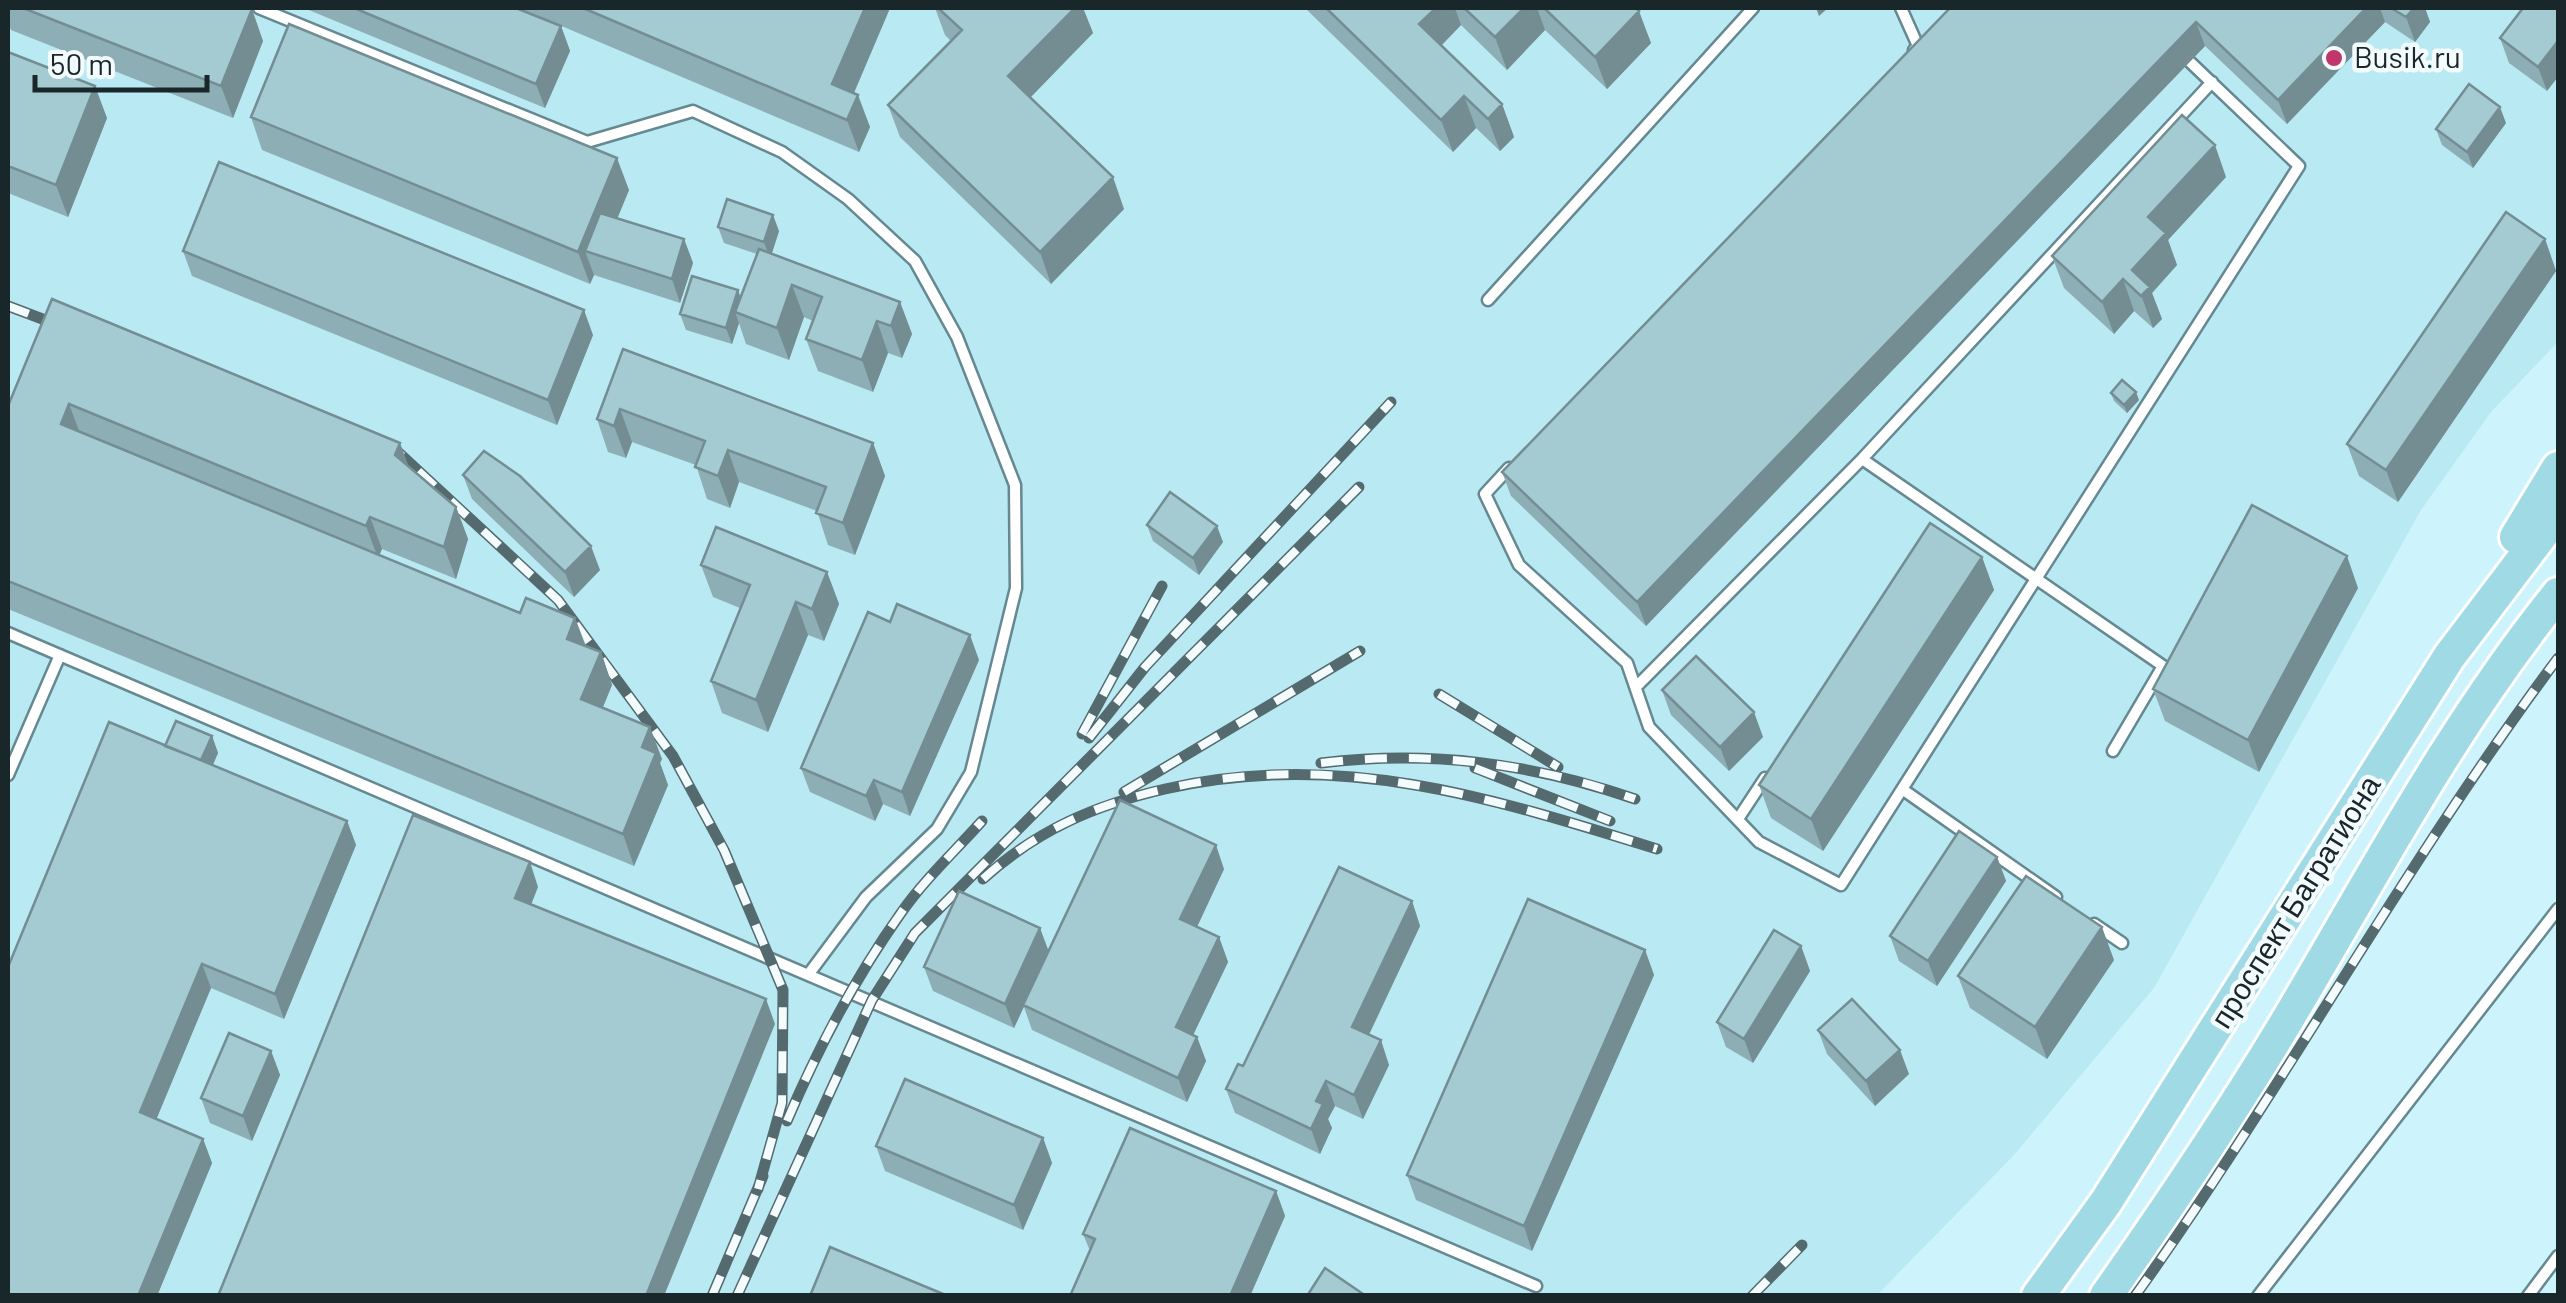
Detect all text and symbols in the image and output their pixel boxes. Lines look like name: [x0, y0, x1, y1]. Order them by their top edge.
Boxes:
scale bar: [35, 30, 208, 92]
place label: Busik.ru: [2354, 38, 2461, 74]
text: 50 m: [50, 45, 113, 81]
marker: Busik.ru: [2323, 47, 2345, 69]
street label: проспект Багратиона: [2202, 768, 2387, 1034]

